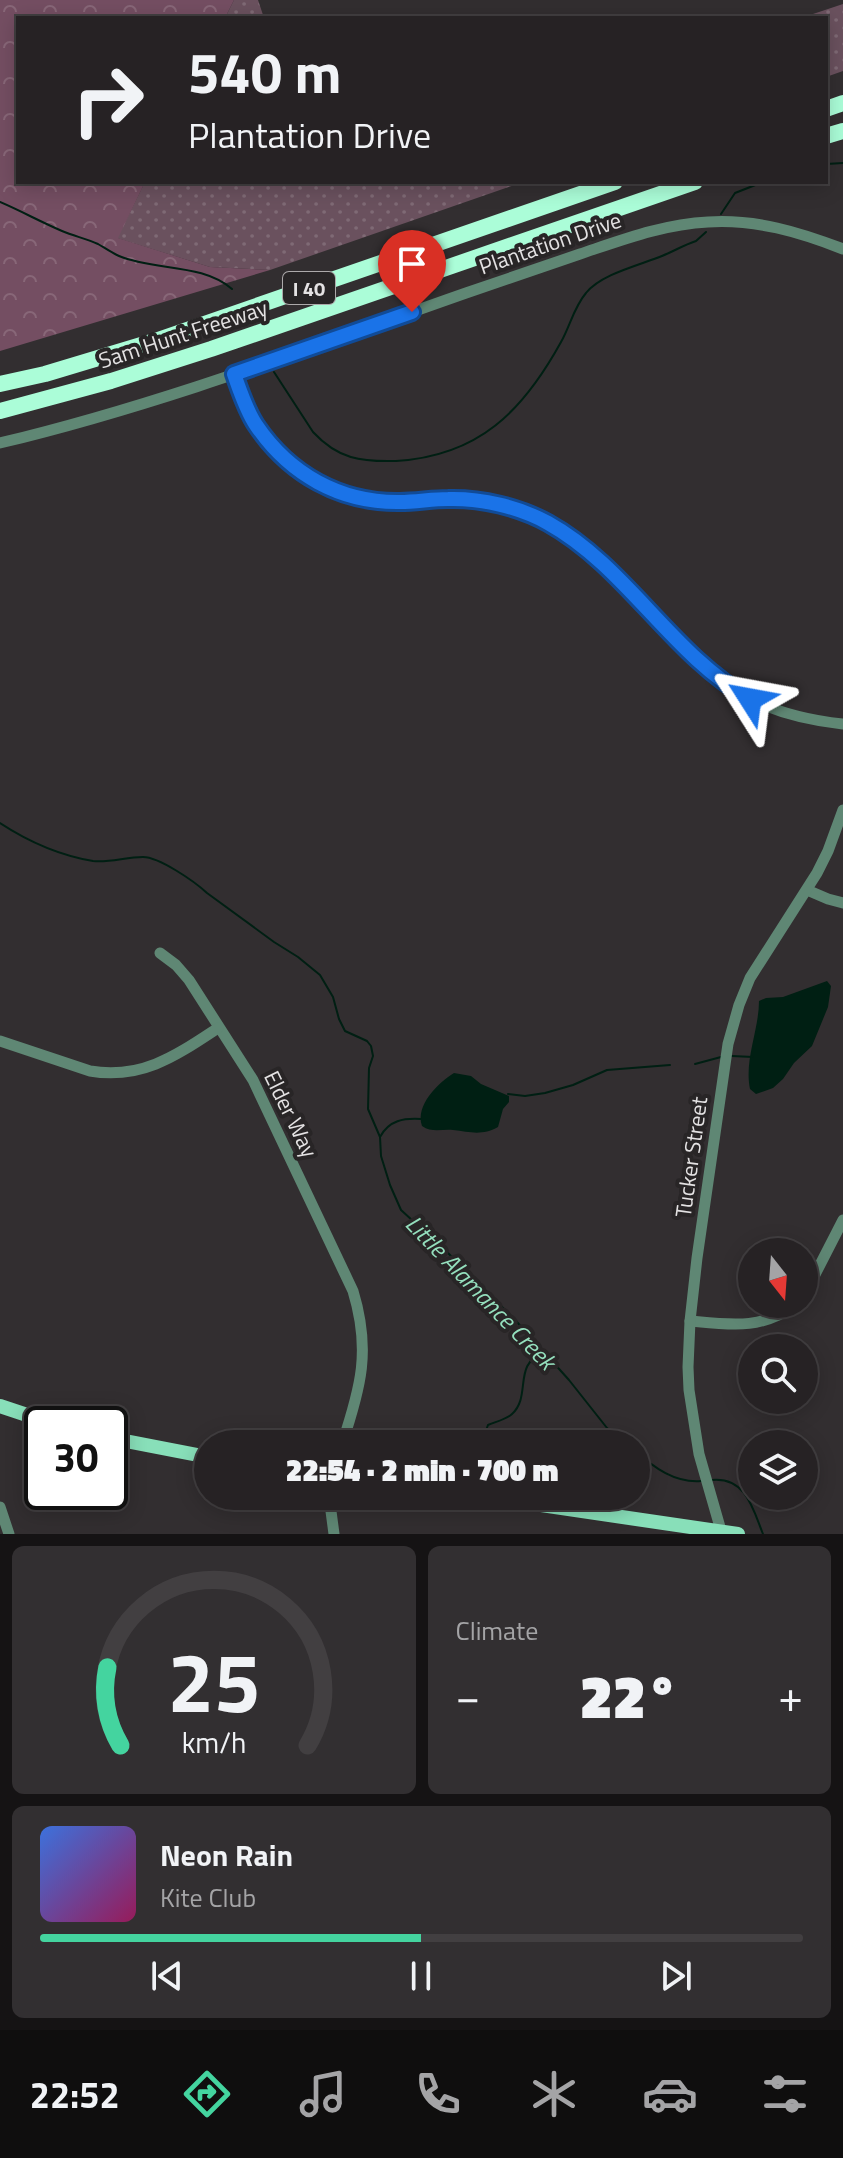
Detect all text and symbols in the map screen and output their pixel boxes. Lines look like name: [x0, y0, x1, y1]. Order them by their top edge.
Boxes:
text: 540 m: [188, 30, 341, 115]
icon: right: [56, 48, 160, 152]
text: Plantation Drive: [188, 107, 431, 162]
street label: Plantation Drive: [474, 203, 626, 283]
pin: [378, 230, 446, 312]
icon: arrive: [390, 242, 434, 286]
road number: I 40: [283, 272, 335, 304]
street label: Sam Hunt Freeway: [94, 291, 272, 377]
position arrow: [708, 657, 792, 741]
street label: Elder Way: [255, 1065, 327, 1164]
street label: Tucker Street: [666, 1094, 716, 1220]
water label: Little Alamance Creek: [397, 1206, 567, 1380]
north arrow: [738, 1238, 818, 1318]
map controls: [738, 1238, 818, 1510]
button: search: [738, 1334, 818, 1414]
speed limit sign: 30: [24, 1406, 128, 1510]
button: layers: [738, 1430, 818, 1510]
text: 22:54 · 2 min · 700 m: [286, 1447, 558, 1493]
text: Climate: [456, 1611, 538, 1650]
text: 25: [167, 1618, 260, 1744]
text: 22°: [580, 1650, 679, 1741]
text: −: [456, 1662, 480, 1729]
text: +: [778, 1662, 803, 1729]
text: km/h: [181, 1721, 246, 1764]
text: Neon Rain: [160, 1832, 293, 1878]
text: Kite Club: [160, 1878, 256, 1917]
icon: previous: [145, 1954, 189, 1998]
icon: pause: [399, 1954, 443, 1998]
icon: next: [654, 1954, 698, 1998]
icon: directions: [179, 2066, 235, 2122]
icon: music: [295, 2066, 351, 2122]
icon: phone: [410, 2066, 466, 2122]
icon: climate: [526, 2066, 582, 2122]
icon: car: [642, 2066, 698, 2122]
icon: filters: [757, 2066, 813, 2122]
text: 22:52: [30, 2067, 120, 2122]

